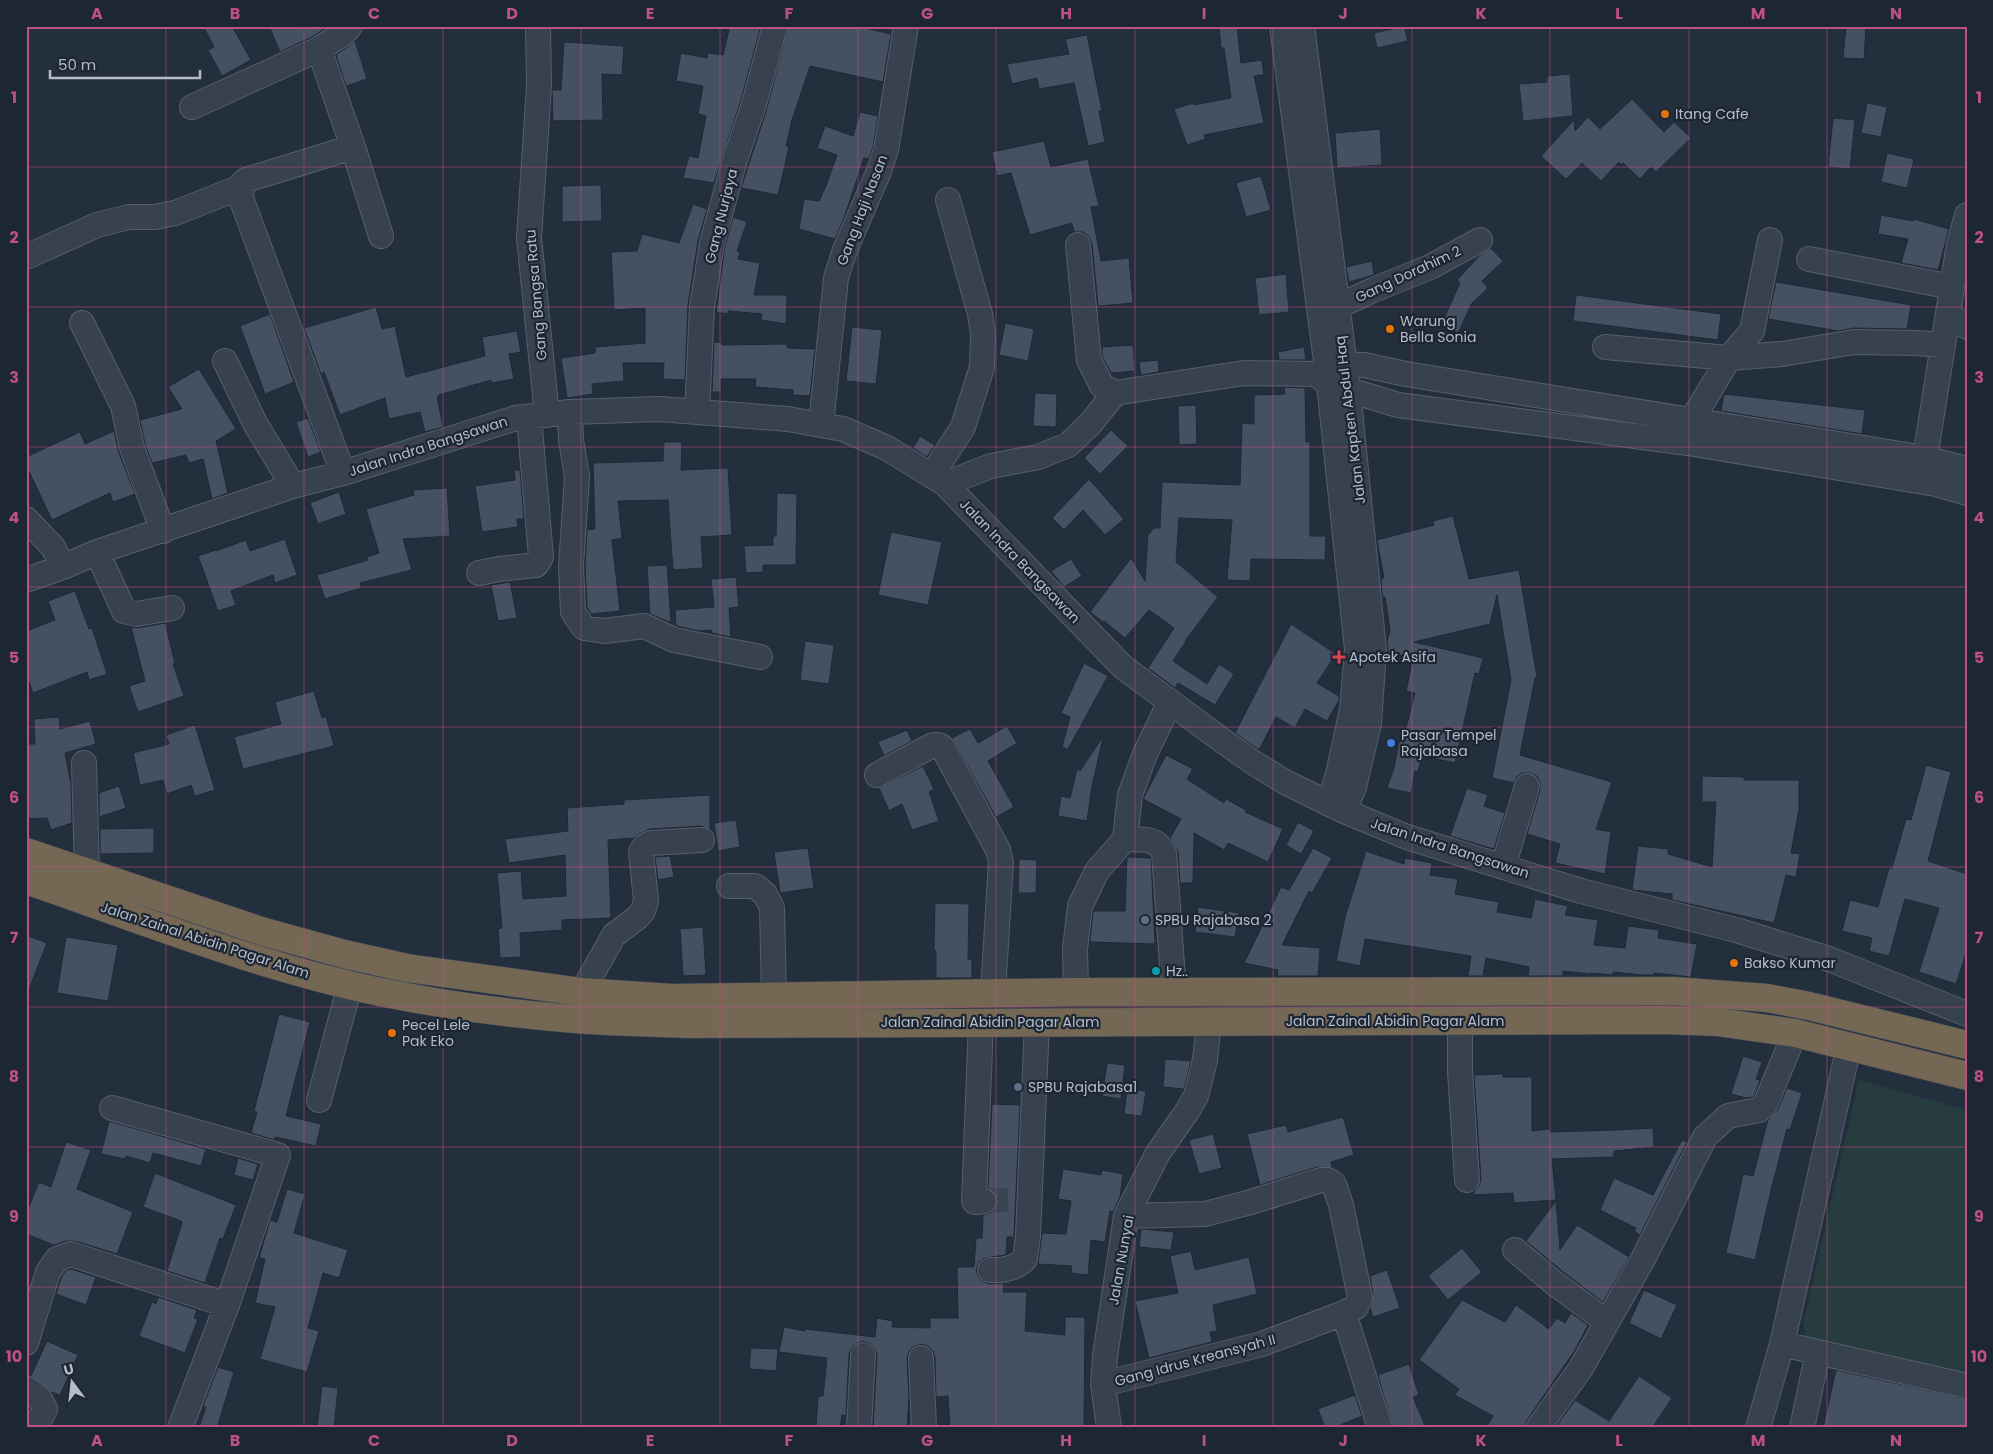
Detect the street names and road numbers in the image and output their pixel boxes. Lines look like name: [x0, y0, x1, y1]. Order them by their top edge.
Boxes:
street label: Gang Haji Nasan: [832, 152, 892, 268]
street label: Gang Nurjaya: [700, 167, 742, 265]
street label: Gang Bangsa Ratu: [520, 229, 552, 361]
street label: Gang Dorahim 2: [1352, 241, 1464, 307]
street label: Jalan Kapten Abdul Haq: [1330, 335, 1370, 505]
street label: Jalan Indra Bangsawan: [346, 411, 510, 481]
street label: Jalan Indra Bangsawan: [955, 494, 1085, 628]
street label: Jalan Indra Bangsawan: [1368, 813, 1532, 883]
street label: Jalan Zainal Abidin Pagar Alam: [98, 897, 312, 983]
street label: Jalan Zainal Abidin Pagar Alam: [1286, 1011, 1504, 1031]
street label: Jalan Zainal Abidin Pagar Alam: [881, 1012, 1099, 1032]
street label: Jalan Nunyai: [1103, 1213, 1139, 1307]
street label: Gang Idrus Kreansyah II: [1112, 1329, 1278, 1391]

